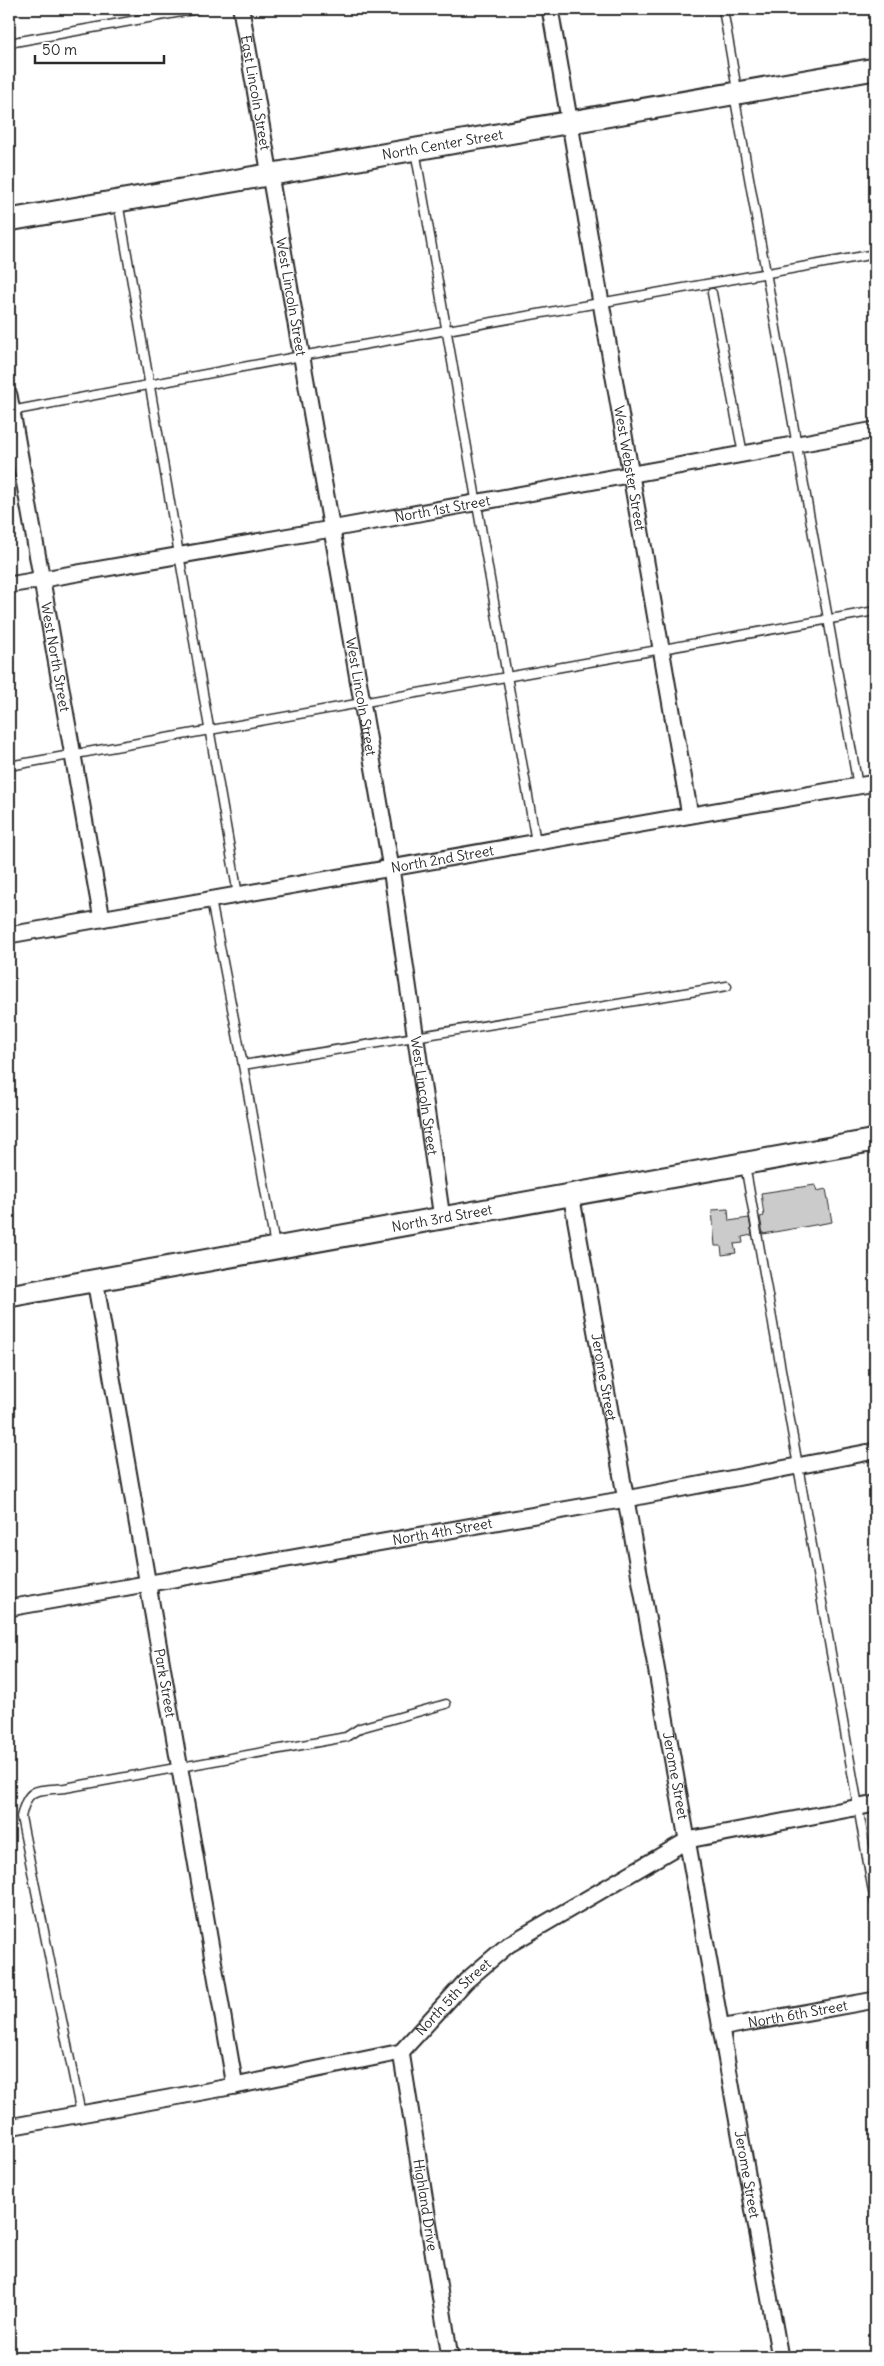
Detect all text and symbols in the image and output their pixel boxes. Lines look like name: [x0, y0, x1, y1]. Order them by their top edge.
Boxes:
scale bar: [35, 32, 164, 64]
street label: East Lincoln Street: [237, 34, 275, 152]
text: 50 m: [42, 40, 77, 59]
street label: North Center Street: [381, 125, 504, 164]
street label: West Lincoln Street: [272, 236, 310, 358]
street label: West Webster Street: [610, 404, 650, 532]
street label: North 1st Street: [393, 491, 492, 526]
street label: West North Street: [37, 601, 74, 713]
street label: West Lincoln Street: [342, 636, 380, 757]
street label: North 2nd Street: [390, 841, 495, 877]
street label: West Lincoln Street: [407, 1035, 442, 1157]
street label: North 3rd Street: [390, 1200, 494, 1236]
street label: Jerome Street: [587, 1332, 621, 1423]
street label: North 4th Street: [391, 1514, 494, 1549]
street label: Park Street: [150, 1647, 180, 1719]
street label: Jerome Street: [659, 1730, 692, 1821]
street label: North 5th Street: [412, 1954, 495, 2039]
street label: North 6th Street: [747, 1996, 849, 2032]
street label: Jerome Street: [730, 2129, 764, 2220]
street label: Highland Drive: [409, 2158, 442, 2252]

